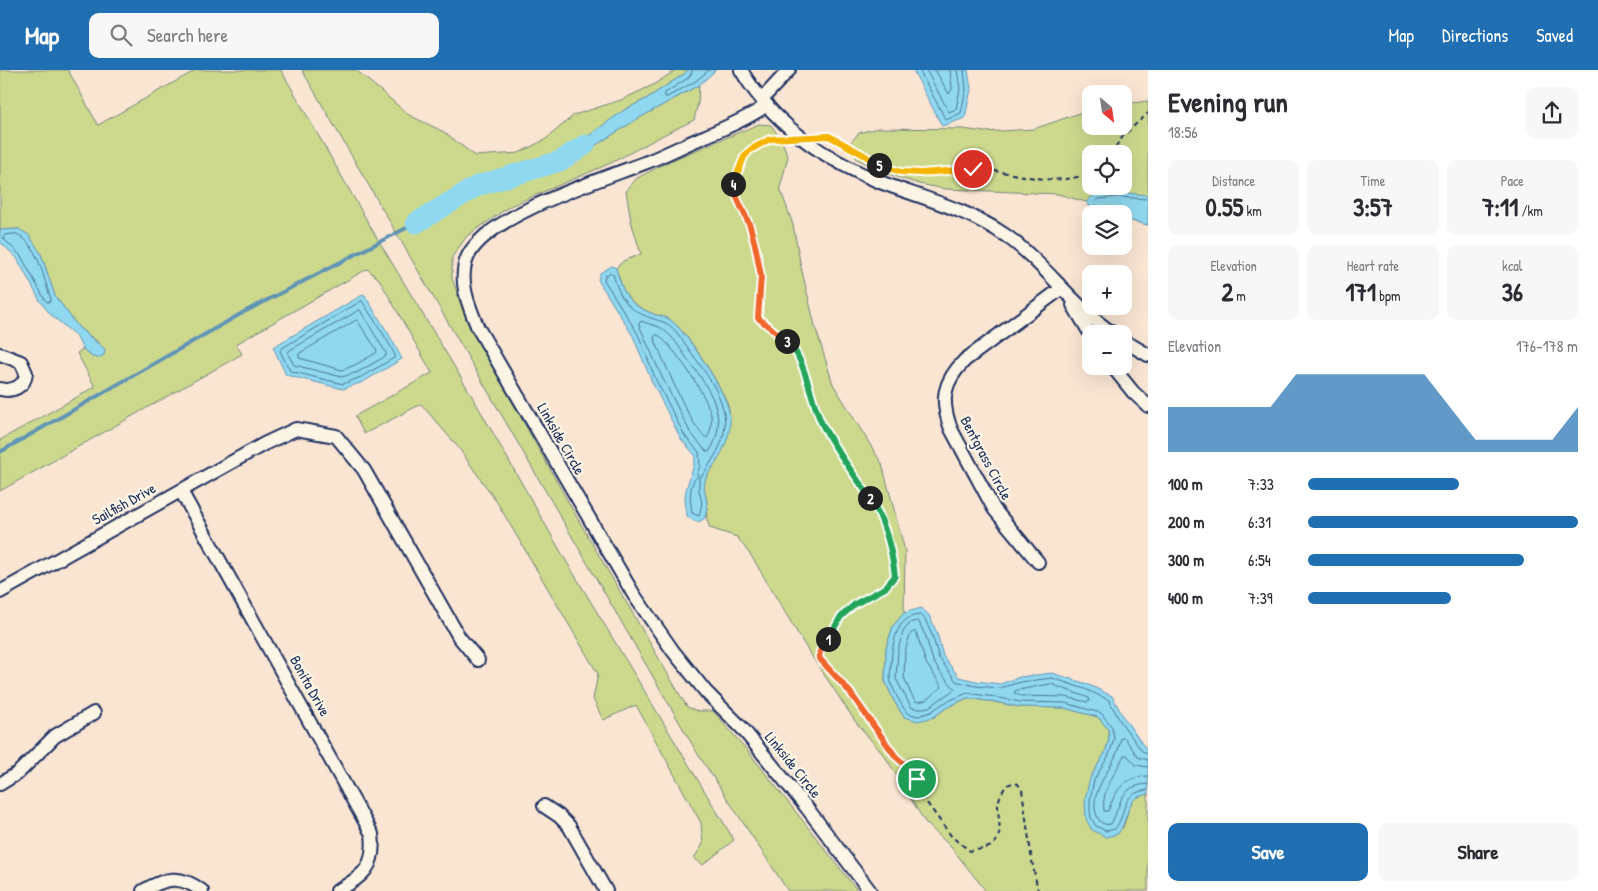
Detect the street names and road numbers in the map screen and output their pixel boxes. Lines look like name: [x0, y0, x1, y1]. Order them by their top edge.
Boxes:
street label: Linkside Circle: [532, 399, 590, 478]
street label: Bentgrass Circle: [956, 412, 1017, 503]
street label: Sailfish Drive: [88, 477, 159, 530]
street label: Bonita Drive: [285, 652, 336, 720]
street label: Linkside Circle: [760, 727, 827, 802]

